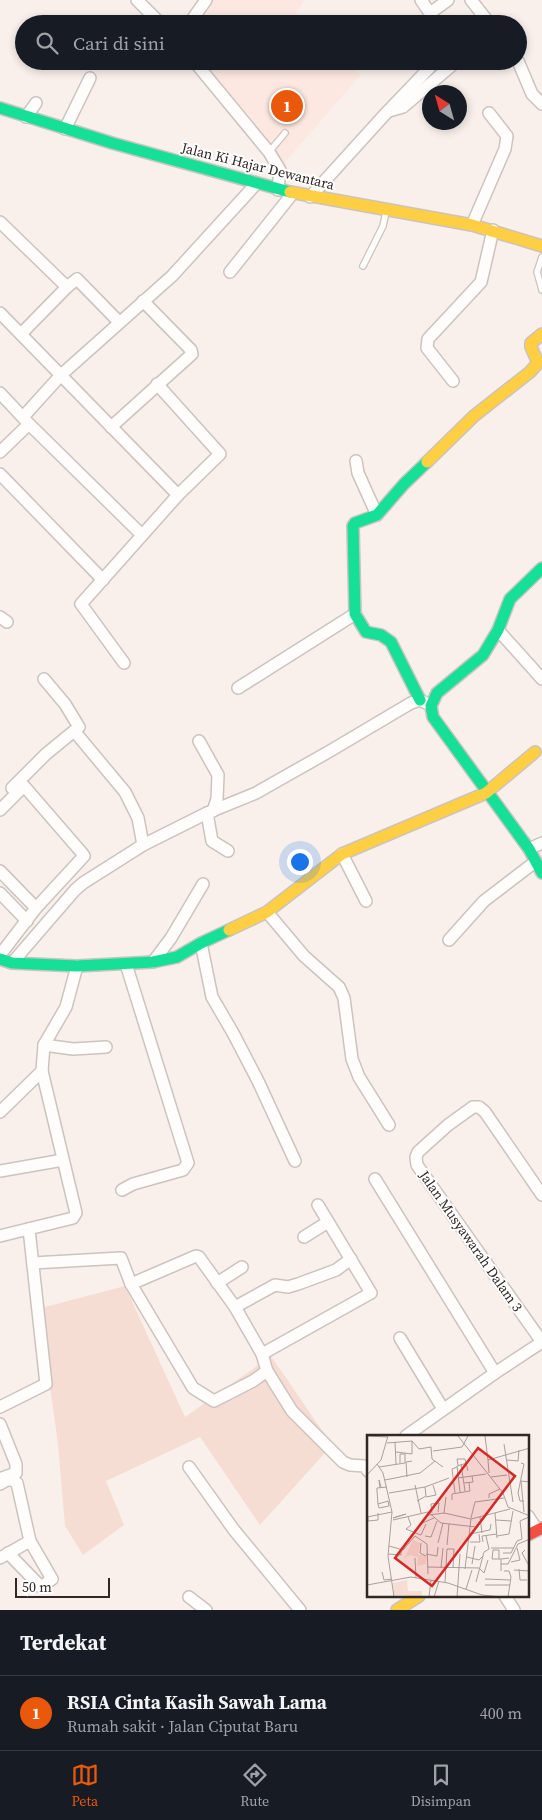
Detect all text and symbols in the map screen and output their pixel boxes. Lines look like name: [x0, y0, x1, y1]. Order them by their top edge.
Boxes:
search box: [15, 15, 527, 70]
icon: search: [33, 29, 61, 57]
text: Cari di sini: [73, 30, 165, 56]
north arrow: [422, 85, 467, 130]
pin: 1: [271, 87, 303, 125]
street label: Jalan Ki Hajar Dewantara: [178, 137, 337, 195]
your location: [287, 849, 313, 875]
street label: Jalan Musyawarah Dalam 3: [414, 1166, 527, 1316]
inset map: [367, 1435, 530, 1598]
scale bar: [15, 1575, 110, 1598]
text: 50 m: [22, 1577, 52, 1597]
text: Terdekat: [20, 1628, 106, 1657]
text: RSIA Cinta Kasih Sawah Lama: [67, 1689, 327, 1715]
text: 1: [32, 1702, 40, 1724]
text: 400 m: [480, 1702, 522, 1724]
text: Rumah sakit · Jalan Ciputat Baru: [67, 1715, 298, 1737]
tab: Peta: [71, 1761, 99, 1811]
tab: Rute: [240, 1761, 269, 1811]
tab: Disimpan: [411, 1761, 471, 1811]

